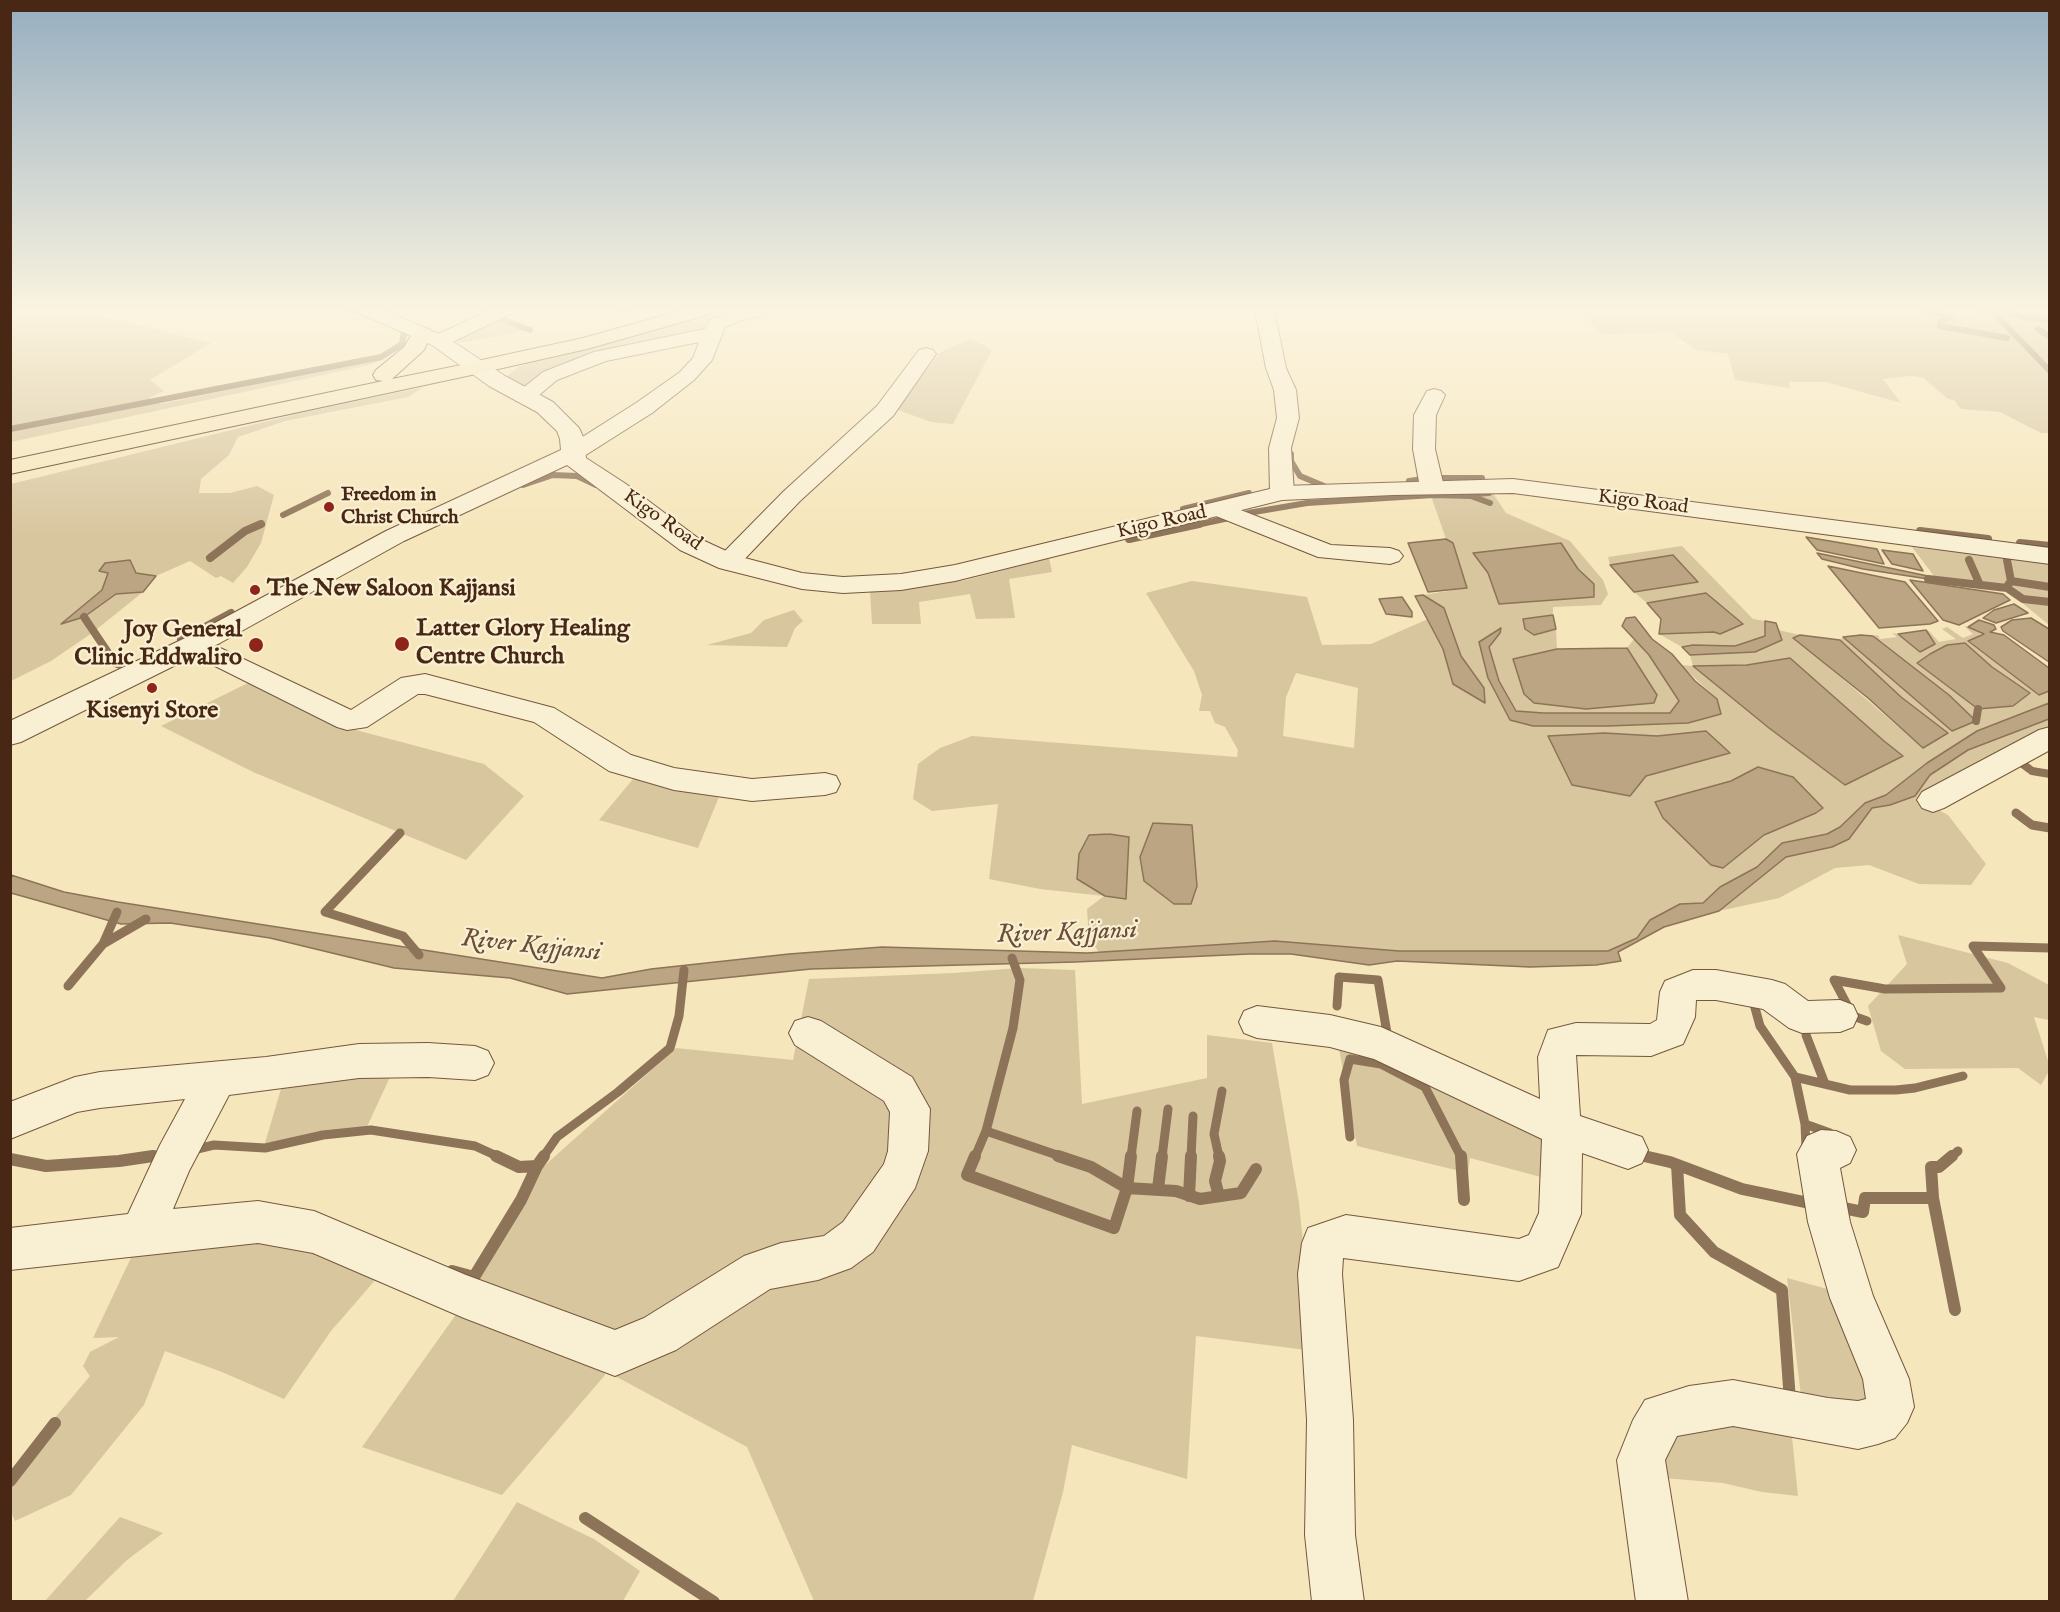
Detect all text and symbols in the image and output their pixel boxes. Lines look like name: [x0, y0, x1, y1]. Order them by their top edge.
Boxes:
place label: Freedom in Christ Church: [341, 484, 459, 531]
street label: Kigo Road: [618, 485, 706, 557]
street label: Kigo Road: [1596, 486, 1690, 520]
marker: Freedom in Christ Church: [322, 500, 336, 514]
street label: Kigo Road: [1115, 501, 1209, 545]
place label: The New Saloon Kajjansi: [267, 576, 516, 604]
marker: The New Saloon Kajjansi: [248, 583, 262, 597]
place label: Latter Glory Healing Centre Church: [416, 616, 630, 672]
place label: Joy General Clinic Eddwaliro: [74, 617, 242, 673]
marker: Latter Glory Healing Centre Church: [393, 635, 411, 653]
marker: Joy General Clinic Eddwaliro: [247, 636, 265, 654]
marker: Kisenyi Store: [145, 681, 159, 695]
place label: Kisenyi Store: [86, 698, 218, 726]
water label: River Kajjansi: [996, 916, 1138, 952]
water label: River Kajjansi: [460, 924, 602, 970]

